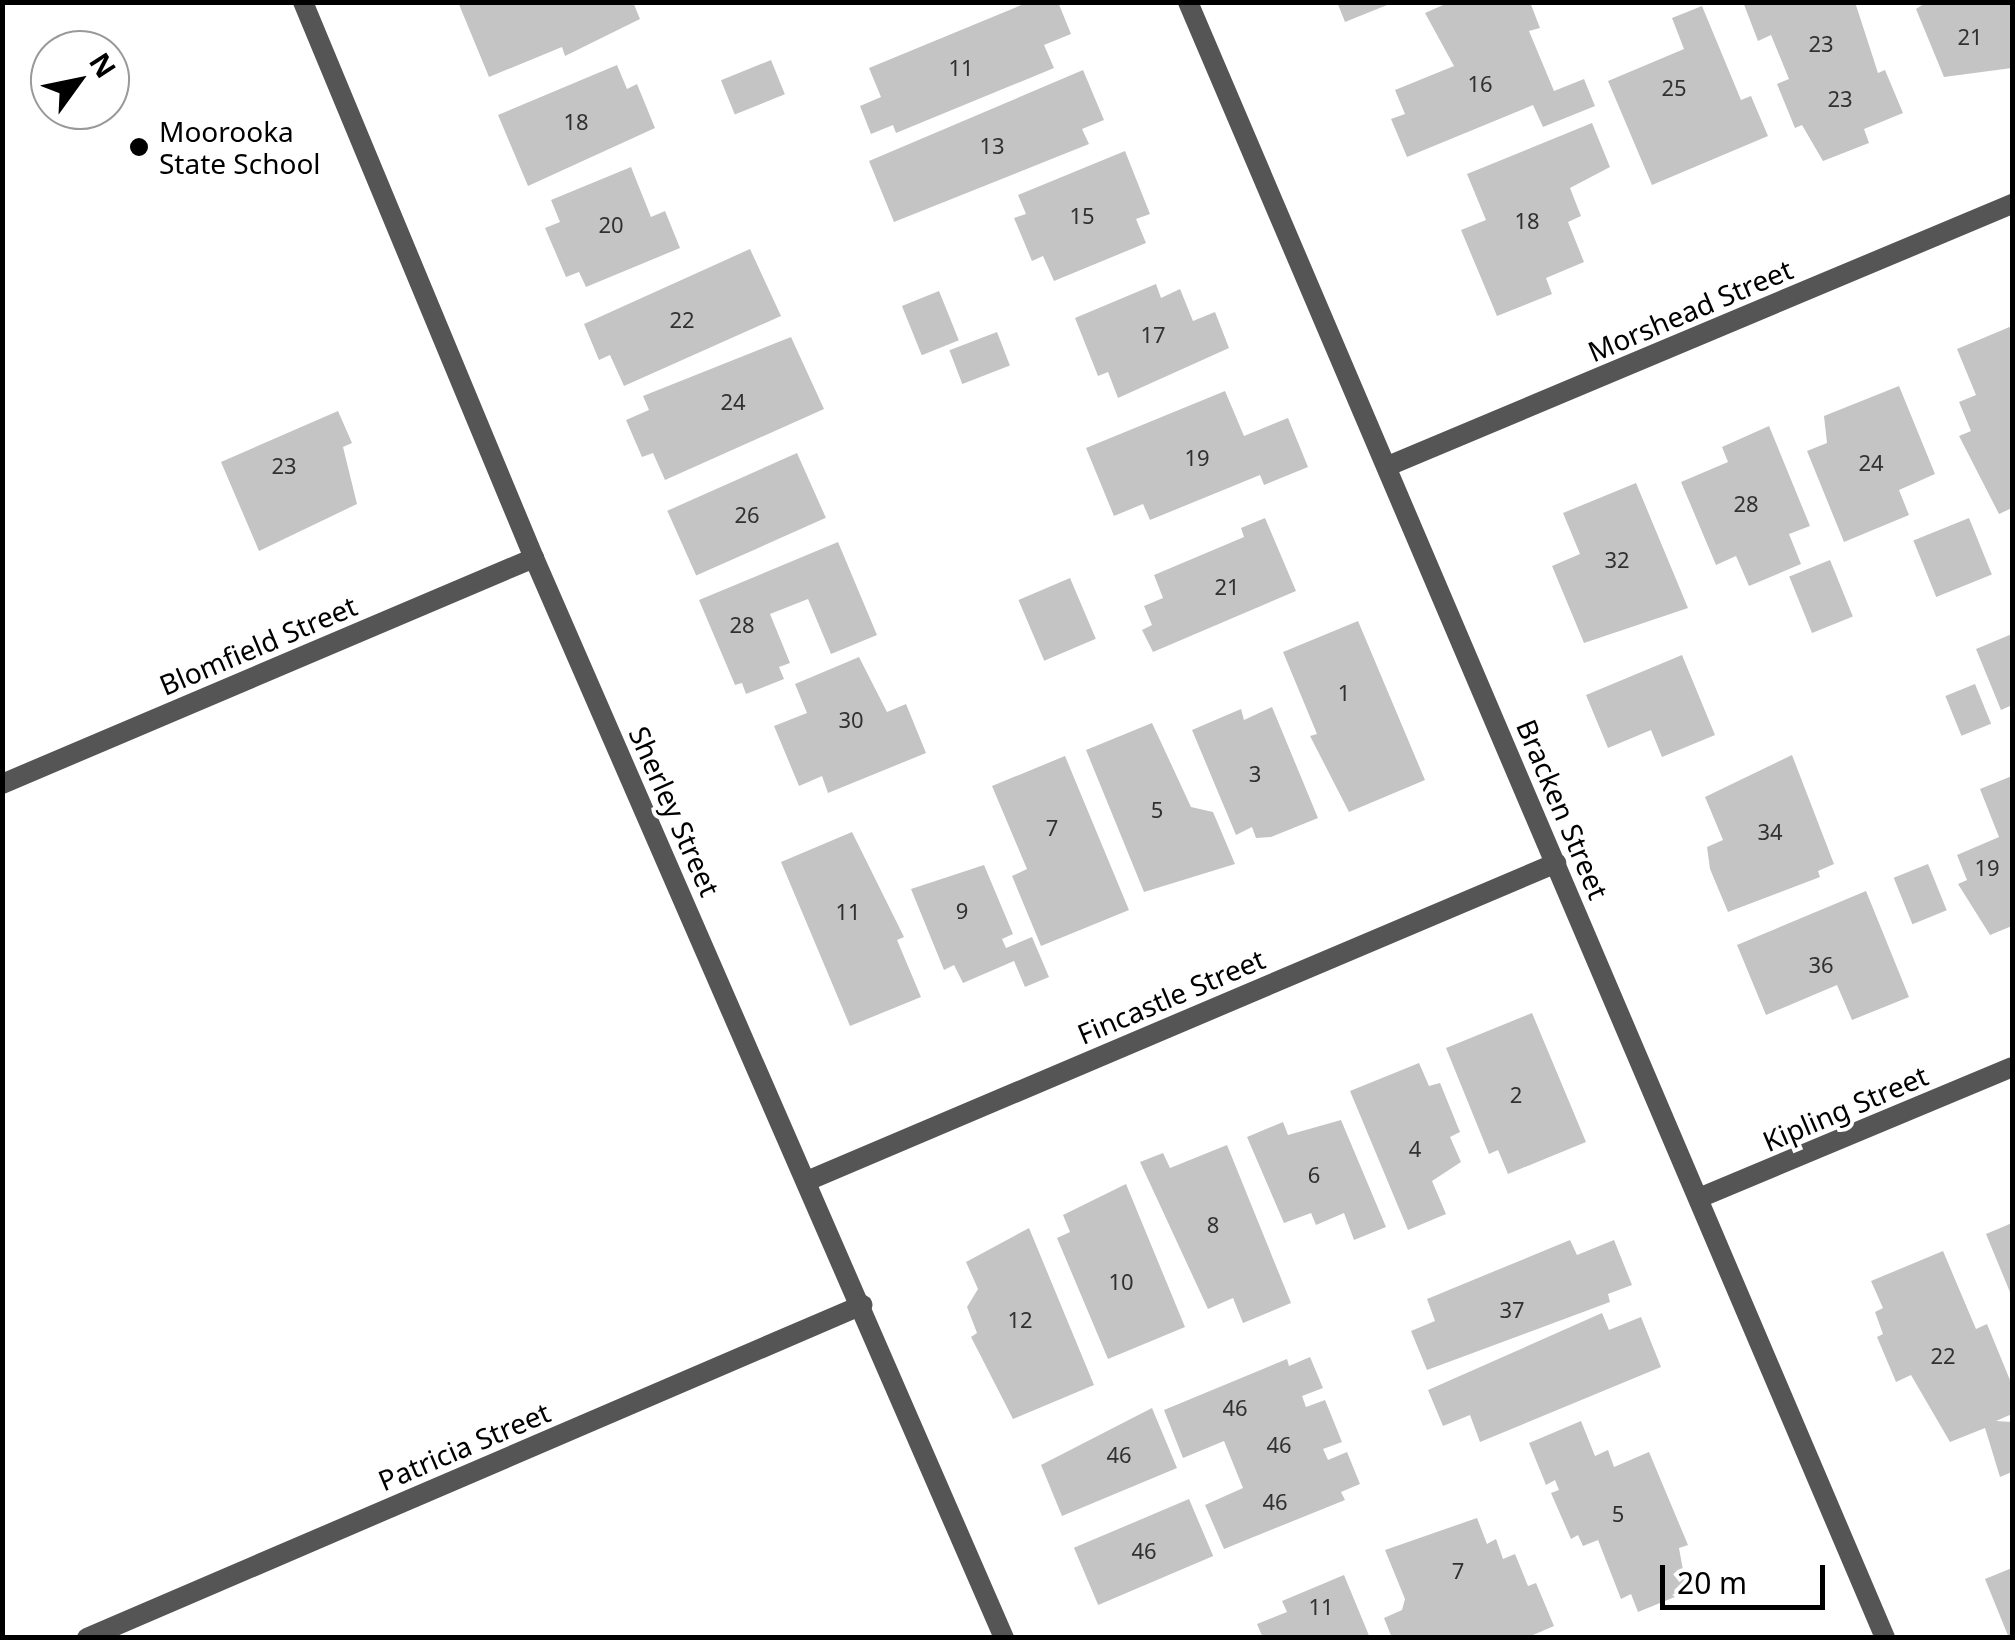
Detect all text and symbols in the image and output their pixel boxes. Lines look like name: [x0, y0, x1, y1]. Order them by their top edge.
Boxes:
house number: 21: [1957, 24, 1983, 50]
north arrow: [30, 30, 130, 130]
house number: 23: [1808, 31, 1834, 57]
text: N: [81, 45, 126, 85]
house number: 11: [948, 55, 974, 81]
house number: 16: [1467, 71, 1493, 97]
house number: 25: [1661, 75, 1687, 101]
house number: 23: [1827, 86, 1853, 112]
house number: 18: [563, 109, 589, 135]
place label: Moorooka State School: [159, 114, 321, 180]
house number: 13: [979, 133, 1005, 159]
marker: Moorooka State School: [128, 136, 150, 158]
house number: 15: [1069, 203, 1095, 229]
house number: 18: [1514, 208, 1540, 234]
house number: 20: [598, 212, 624, 238]
street label: Morshead Street: [1583, 252, 1797, 368]
house number: 22: [669, 307, 695, 333]
house number: 17: [1140, 322, 1166, 348]
house number: 24: [720, 389, 746, 415]
house number: 19: [1184, 445, 1210, 471]
house number: 24: [1858, 450, 1884, 476]
house number: 23: [271, 453, 297, 479]
house number: 28: [1733, 491, 1759, 517]
house number: 26: [734, 502, 760, 528]
house number: 32: [1604, 547, 1630, 573]
house number: 21: [1214, 574, 1240, 600]
street label: Blomfield Street: [154, 588, 362, 702]
house number: 28: [729, 612, 755, 638]
house number: 1: [1338, 680, 1350, 706]
house number: 30: [838, 707, 864, 733]
street label: Bracken Street: [1510, 714, 1616, 904]
street label: Sherley Street: [623, 721, 727, 901]
house number: 3: [1249, 761, 1261, 787]
house number: 5: [1151, 797, 1163, 823]
house number: 7: [1046, 815, 1058, 841]
house number: 34: [1757, 819, 1783, 845]
house number: 19: [1974, 855, 2000, 881]
house number: 9: [956, 898, 968, 924]
house number: 11: [835, 899, 861, 925]
street label: Fincastle Street: [1072, 941, 1270, 1051]
house number: 36: [1808, 952, 1834, 978]
street label: Kipling Street: [1757, 1058, 1933, 1158]
house number: 2: [1510, 1082, 1522, 1108]
house number: 4: [1409, 1136, 1421, 1162]
house number: 6: [1308, 1162, 1320, 1188]
house number: 8: [1207, 1212, 1219, 1238]
house number: 10: [1108, 1269, 1134, 1295]
house number: 37: [1499, 1297, 1525, 1323]
house number: 12: [1007, 1307, 1033, 1333]
house number: 22: [1930, 1343, 1956, 1369]
street label: Patricia Street: [373, 1395, 555, 1497]
house number: 46: [1222, 1395, 1248, 1421]
house number: 46: [1266, 1432, 1292, 1458]
house number: 46: [1106, 1442, 1132, 1468]
house number: 46: [1262, 1489, 1288, 1515]
house number: 5: [1612, 1501, 1624, 1527]
house number: 46: [1131, 1538, 1157, 1564]
scale bar: [1665, 1545, 1830, 1607]
house number: 7: [1452, 1558, 1464, 1584]
text: 20 m: [1677, 1562, 1747, 1603]
house number: 11: [1308, 1594, 1334, 1620]

